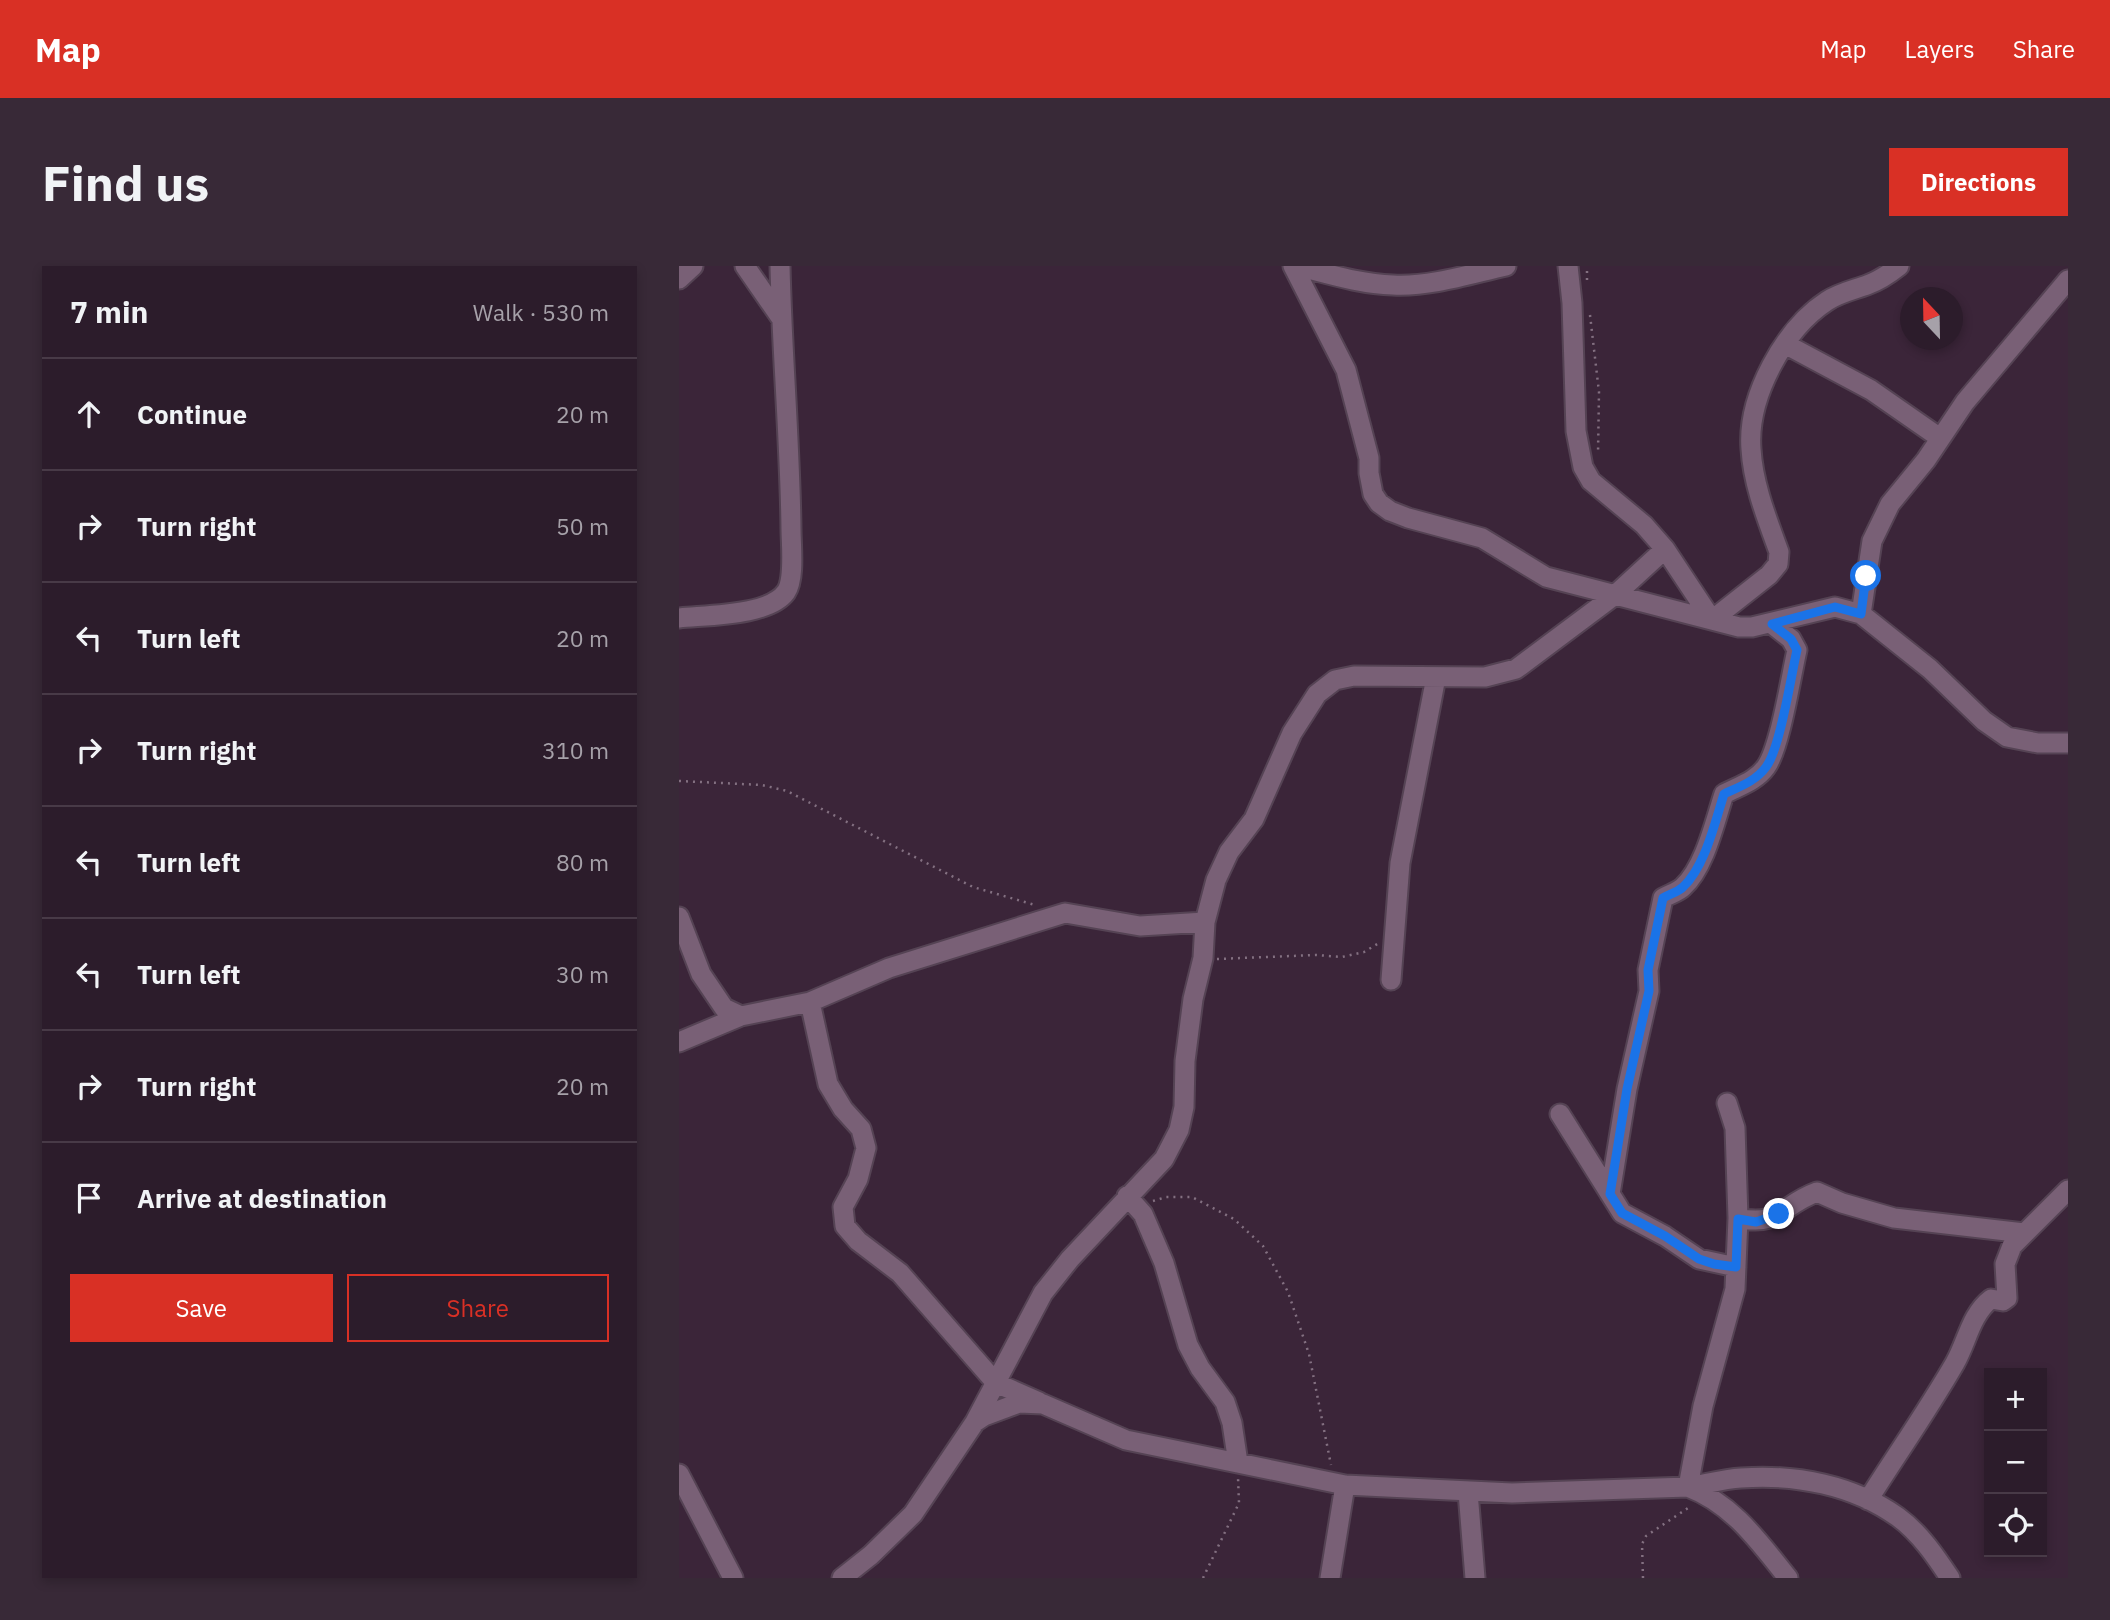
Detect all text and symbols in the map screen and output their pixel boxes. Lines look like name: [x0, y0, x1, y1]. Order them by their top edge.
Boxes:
text: Map: [35, 28, 101, 71]
text: Map: [1820, 33, 1867, 65]
text: Layers: [1905, 33, 1975, 65]
text: Share: [2013, 33, 2075, 65]
button: Directions: [1889, 148, 2068, 216]
text: Find us: [42, 151, 209, 214]
north arrow: [1900, 287, 1963, 350]
text: 7 min: [70, 292, 148, 331]
text: Walk · 530 m: [473, 297, 609, 327]
icon: ahead: [70, 395, 108, 433]
text: Continue: [137, 397, 247, 431]
text: 20 m: [556, 399, 609, 429]
icon: right: [70, 507, 108, 545]
text: Turn right: [137, 509, 256, 543]
text: 50 m: [556, 511, 609, 541]
route start: [1850, 560, 1881, 591]
icon: left: [70, 619, 108, 657]
text: Turn left: [137, 621, 240, 655]
text: 20 m: [556, 623, 609, 653]
icon: right: [70, 731, 108, 769]
text: Turn right: [137, 733, 256, 767]
text: 310 m: [542, 735, 609, 765]
icon: left: [70, 843, 108, 881]
text: Turn left: [137, 845, 240, 879]
text: 80 m: [556, 847, 609, 877]
icon: left: [70, 955, 108, 993]
text: Turn left: [137, 957, 240, 991]
text: 30 m: [556, 959, 609, 989]
icon: right: [70, 1067, 108, 1105]
text: Turn right: [137, 1069, 256, 1103]
text: 20 m: [556, 1071, 609, 1101]
icon: arrive: [70, 1179, 108, 1217]
text: Arrive at destination: [137, 1181, 387, 1215]
route end: [1763, 1198, 1794, 1229]
button: Save: [70, 1274, 333, 1342]
button: Share: [347, 1274, 609, 1342]
map controls: [1984, 1368, 2047, 1557]
button: +: [1984, 1368, 2047, 1431]
button: −: [1984, 1431, 2047, 1494]
button: locate: [1984, 1494, 2047, 1557]

